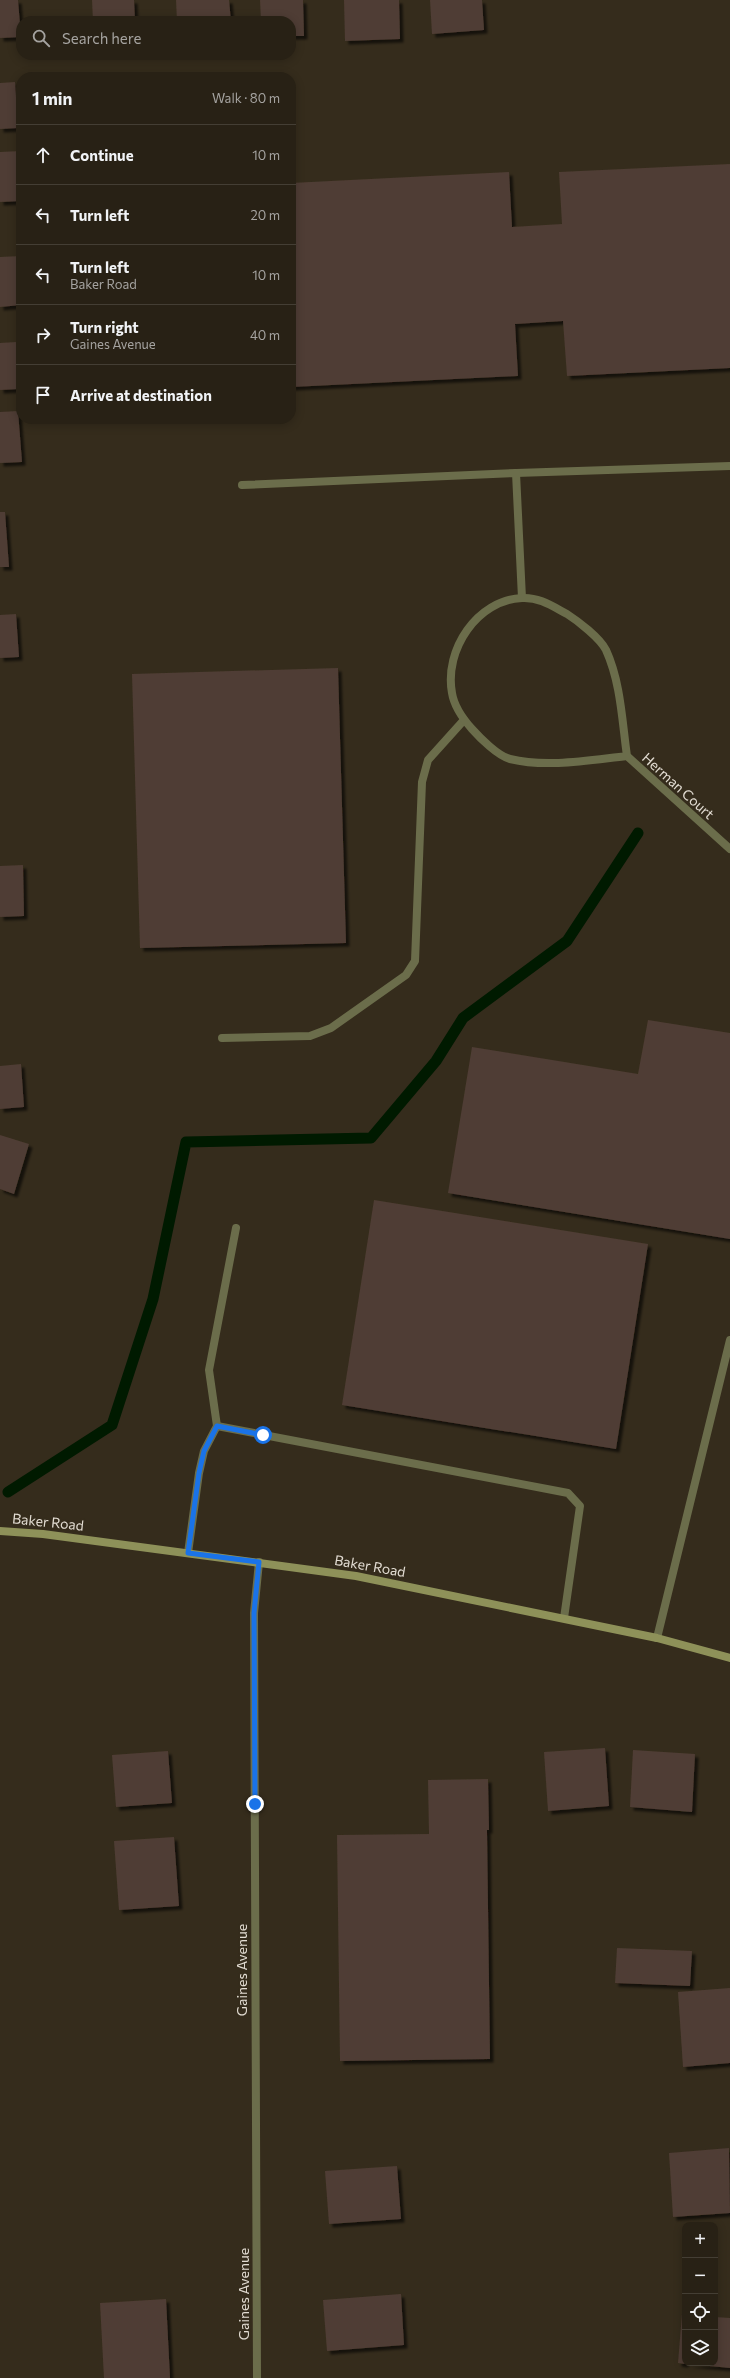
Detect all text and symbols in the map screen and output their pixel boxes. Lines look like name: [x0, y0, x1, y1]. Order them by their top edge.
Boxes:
search box: [16, 16, 296, 60]
icon: search: [30, 27, 52, 49]
text: Search here: [62, 29, 141, 47]
text: 1 min: [32, 88, 72, 109]
text: Walk · 80 m: [212, 90, 280, 106]
icon: ahead: [32, 144, 54, 166]
text: Continue: [70, 146, 134, 164]
text: 10 m: [252, 147, 280, 163]
icon: left: [32, 204, 54, 226]
text: Turn left: [70, 206, 129, 224]
text: 20 m: [251, 207, 280, 223]
text: Turn left: [70, 258, 129, 276]
icon: left: [32, 264, 54, 286]
text: 10 m: [252, 267, 280, 283]
text: Baker Road: [70, 276, 137, 292]
text: Turn right: [70, 318, 139, 336]
icon: right: [32, 324, 54, 346]
text: 40 m: [250, 327, 280, 343]
text: Gaines Avenue: [70, 336, 156, 352]
icon: arrive: [32, 384, 54, 406]
text: Arrive at destination: [70, 386, 212, 404]
street label: Herman Court: [639, 749, 718, 823]
route start: [254, 1426, 272, 1444]
street label: Baker Road: [11, 1509, 85, 1534]
street label: Baker Road: [333, 1551, 407, 1580]
route end: [246, 1795, 264, 1813]
street label: Gaines Avenue: [233, 1924, 250, 2016]
map controls: [682, 2222, 718, 2366]
button: +: [682, 2222, 718, 2258]
street label: Gaines Avenue: [235, 2248, 252, 2340]
button: −: [682, 2258, 718, 2294]
button: locate: [682, 2294, 718, 2330]
button: layers: [682, 2330, 718, 2366]

